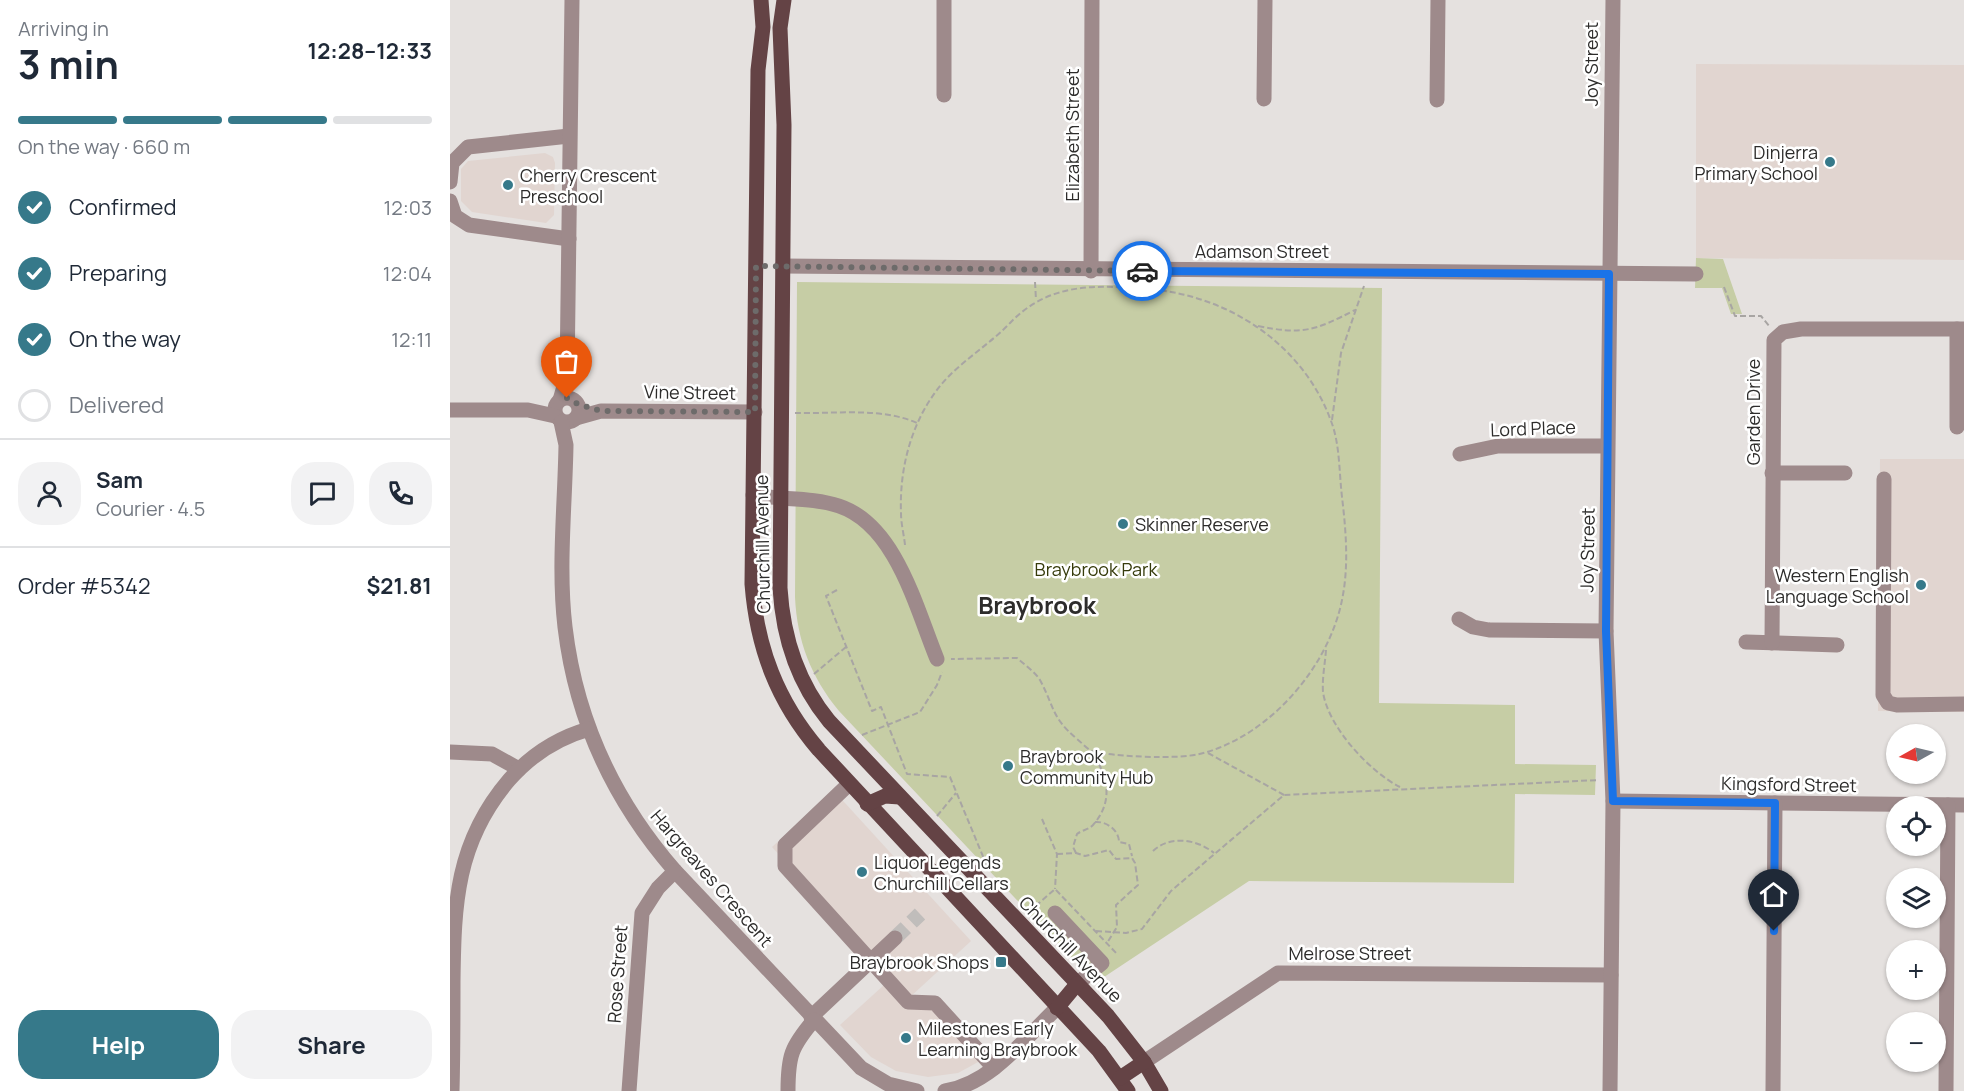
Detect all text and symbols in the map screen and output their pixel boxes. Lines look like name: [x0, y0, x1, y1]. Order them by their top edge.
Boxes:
text: Arriving in: [18, 15, 109, 42]
street label: Joy Street: [1579, 22, 1603, 106]
text: 12:28–12:33: [308, 36, 432, 66]
text: 3 min: [18, 37, 119, 91]
street label: Elizabeth Street: [1060, 68, 1084, 202]
text: On the way · 660 m: [18, 133, 190, 160]
place label: Dinjerra Primary School: [1694, 140, 1818, 185]
marker: Dinjerra Primary School: [1823, 155, 1837, 169]
place label: Cherry Crescent Preschool: [520, 163, 657, 208]
marker: Cherry Crescent Preschool: [501, 178, 515, 192]
icon: check: [18, 191, 51, 224]
text: Confirmed: [69, 192, 177, 222]
text: 12:03: [384, 194, 432, 221]
street label: Adamson Street: [1195, 239, 1329, 263]
courier: [1112, 241, 1172, 301]
icon: car: [1126, 255, 1159, 288]
icon: check: [18, 257, 51, 290]
text: Preparing: [69, 258, 167, 288]
text: 12:04: [383, 260, 432, 287]
icon: check: [18, 323, 51, 356]
text: On the way: [69, 324, 181, 354]
text: 12:11: [391, 326, 432, 353]
pin: [541, 336, 592, 398]
icon: bag: [550, 345, 583, 378]
street label: Garden Drive: [1741, 359, 1765, 465]
street label: Vine Street: [644, 379, 736, 405]
text: Delivered: [69, 390, 164, 420]
street label: Lord Place: [1490, 415, 1576, 441]
button: person: [18, 462, 81, 525]
button: chat: [291, 462, 354, 525]
button: phone: [369, 462, 432, 525]
text: Sam: [96, 465, 143, 495]
street label: Churchill Avenue: [749, 474, 775, 614]
text: Courier · 4.5: [96, 495, 205, 522]
street label: Joy Street: [1574, 508, 1600, 592]
place label: Skinner Reserve: [1135, 512, 1269, 536]
marker: Skinner Reserve: [1116, 517, 1130, 531]
park label: Braybrook Park: [1035, 557, 1158, 581]
place label: Western English Language School: [1766, 563, 1909, 608]
text: Order #5342: [18, 571, 150, 601]
text: $21.81: [367, 571, 432, 601]
marker: Western English Language School: [1914, 578, 1928, 592]
district label: Braybrook: [978, 588, 1097, 621]
north arrow: [1886, 724, 1946, 784]
map controls: [1886, 724, 1946, 1072]
place label: Braybrook Community Hub: [1020, 744, 1153, 789]
marker: Braybrook Community Hub: [1001, 759, 1015, 773]
street label: Kingsford Street: [1721, 771, 1857, 797]
button: locate: [1886, 796, 1946, 856]
street label: Hargreaves Crescent: [646, 804, 778, 952]
place label: Liquor Legends Churchill Cellars: [874, 850, 1009, 895]
marker: Liquor Legends Churchill Cellars: [855, 865, 869, 879]
button: layers: [1886, 868, 1946, 928]
pin: [1748, 869, 1799, 931]
icon: home: [1757, 878, 1790, 911]
street label: Churchill Avenue: [1014, 891, 1128, 1007]
street label: Rose Street: [602, 924, 632, 1024]
button: +: [1886, 940, 1946, 1000]
street label: Melrose Street: [1288, 941, 1412, 965]
place label: Braybrook Shops: [850, 950, 989, 974]
marker: Braybrook Shops: [994, 955, 1008, 969]
button: Help: [18, 1010, 219, 1079]
button: Share: [231, 1010, 432, 1079]
button: −: [1886, 1012, 1946, 1072]
place label: Milestones Early Learning Braybrook: [918, 1016, 1078, 1061]
marker: Milestones Early Learning Braybrook: [899, 1031, 913, 1045]

